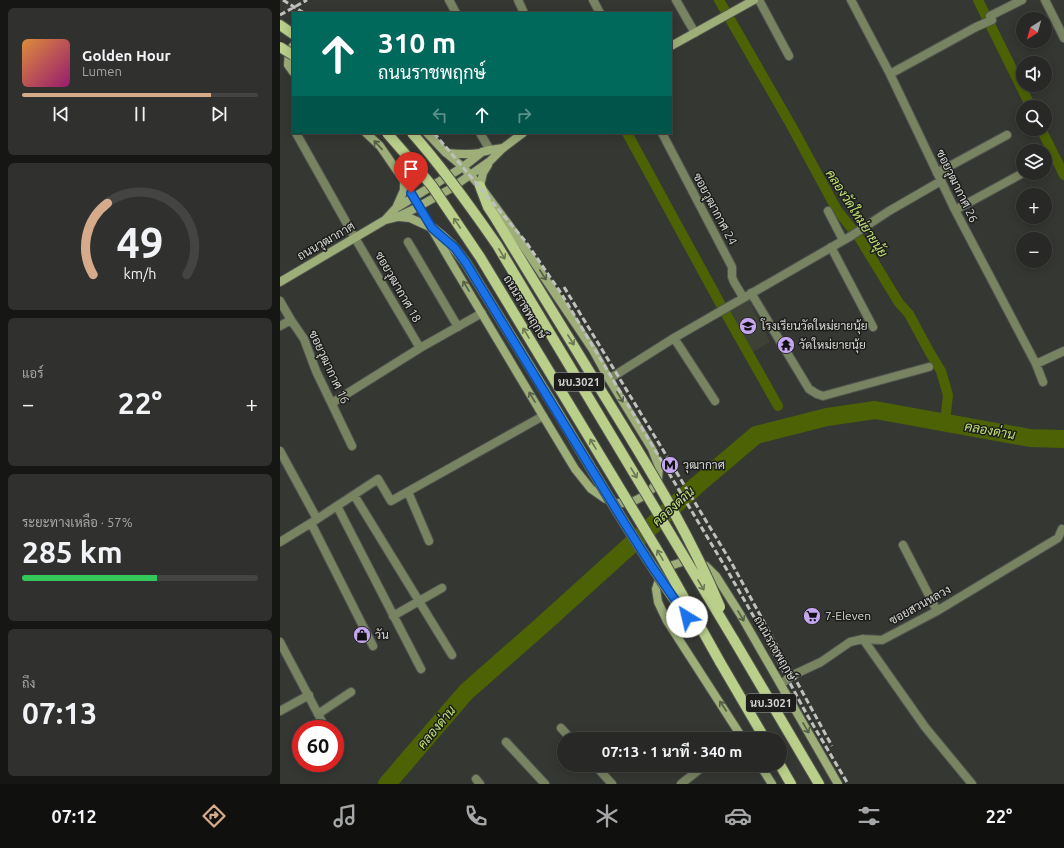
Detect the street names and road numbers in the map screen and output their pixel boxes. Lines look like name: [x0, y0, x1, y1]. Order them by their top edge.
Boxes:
street label: ซอยวุฒากาศ 26: [931, 147, 981, 226]
street label: ซอยวุฒากาศ 24: [688, 171, 740, 249]
street label: ถนนวุฒากาศ: [295, 219, 358, 265]
street label: ซอยวุฒากาศ 18: [370, 249, 424, 326]
street label: ถนนราชพฤกษ์: [501, 272, 551, 342]
street label: ซอยวุฒากาศ 16: [304, 328, 352, 407]
road number: นบ.3021: [554, 373, 604, 391]
street label: ซอยสวนหลวง: [887, 582, 953, 627]
street label: ถนนราชพฤกษ์: [751, 613, 800, 683]
road number: นบ.3021: [746, 694, 796, 712]

